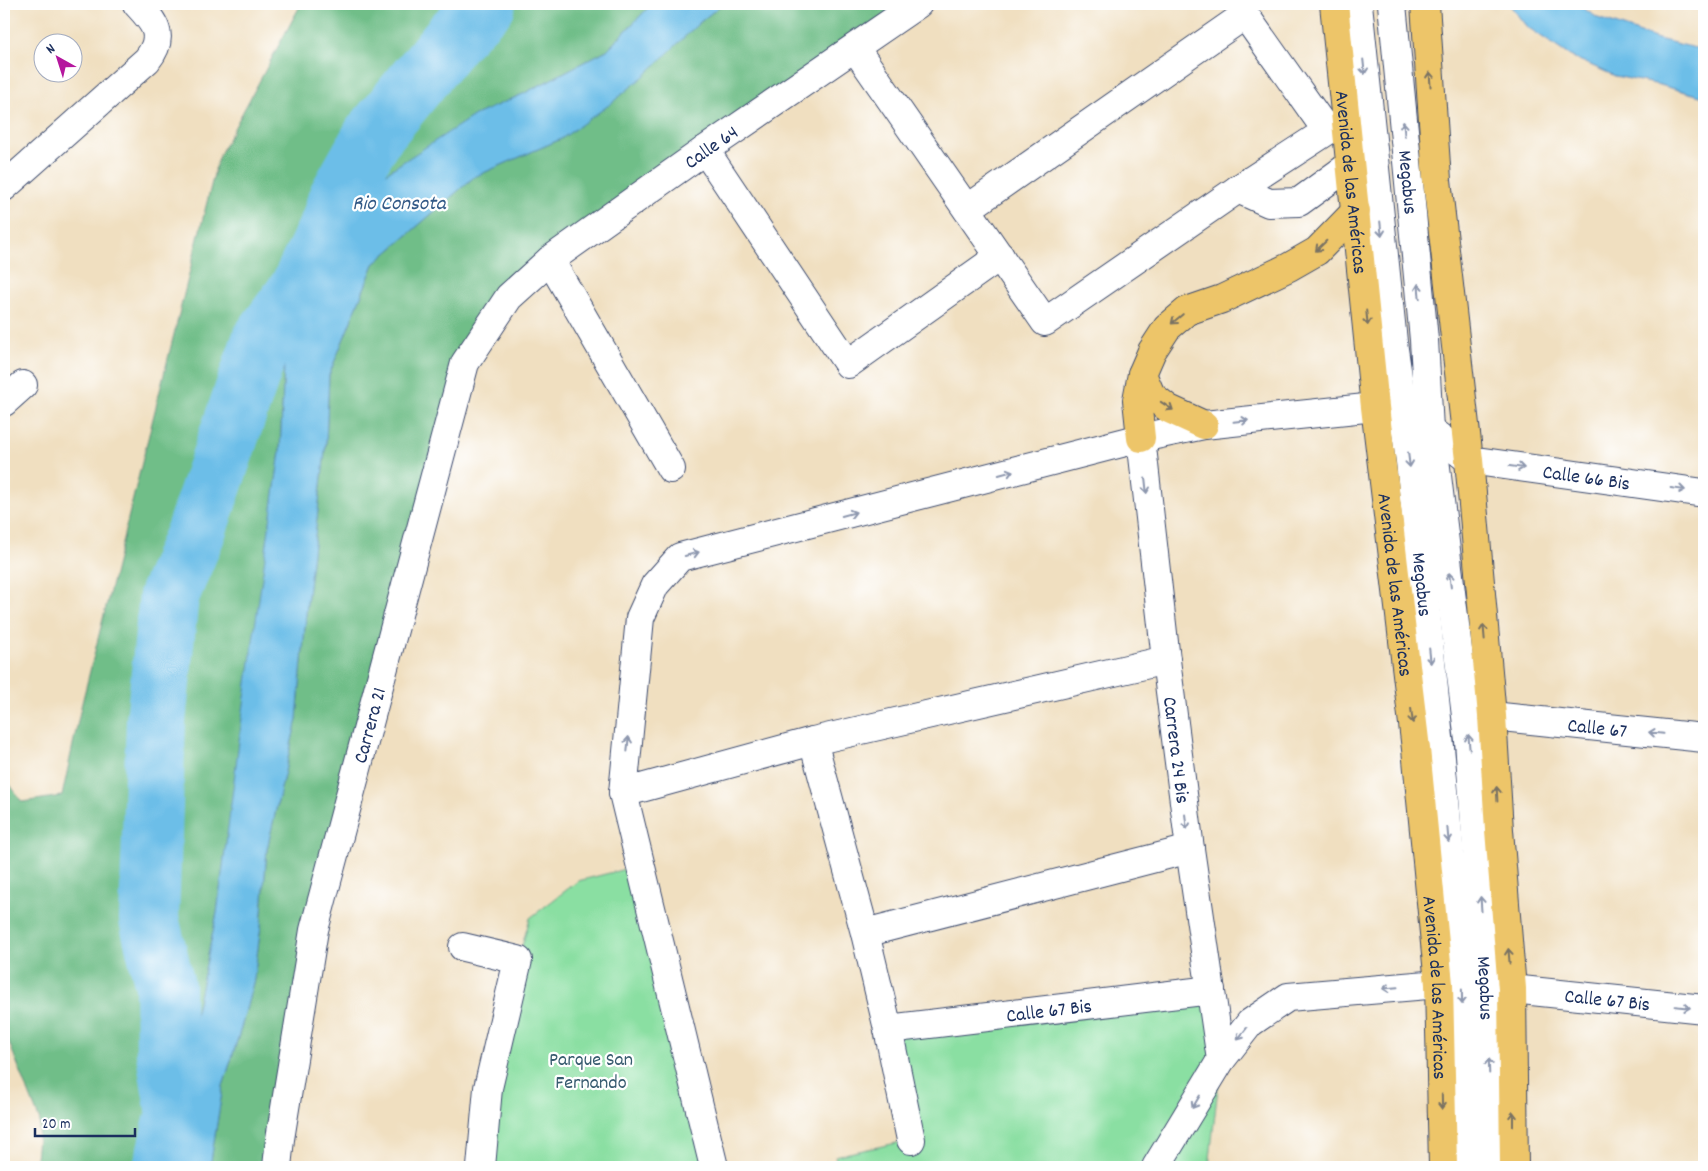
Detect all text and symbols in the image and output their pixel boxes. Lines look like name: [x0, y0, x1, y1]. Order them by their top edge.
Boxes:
north arrow: [32, 32, 82, 82]
text: N: [42, 39, 60, 59]
one-way arrow: [1359, 59, 1369, 75]
one-way arrow: [1425, 71, 1435, 87]
street label: Avenida de las Américas: [1326, 89, 1372, 276]
street label: Calle 64: [680, 120, 745, 177]
one-way arrow: [1399, 122, 1409, 138]
street label: Megabus: [1389, 149, 1423, 216]
water label: Rio Consota: [352, 190, 447, 220]
one-way arrow: [1376, 220, 1386, 236]
one-way arrow: [1315, 240, 1327, 252]
one-way arrow: [1415, 283, 1424, 299]
one-way arrow: [1362, 309, 1372, 325]
one-way arrow: [1171, 313, 1184, 325]
one-way arrow: [1159, 402, 1173, 412]
one-way arrow: [1233, 416, 1249, 426]
one-way arrow: [1404, 452, 1414, 468]
street label: Calle 66 Bis: [1541, 459, 1632, 499]
one-way arrow: [1509, 462, 1525, 472]
one-way arrow: [998, 468, 1014, 477]
one-way arrow: [1141, 478, 1151, 494]
one-way arrow: [1670, 484, 1686, 494]
street label: Avenida de las Américas: [1368, 492, 1418, 678]
one-way arrow: [840, 508, 856, 518]
one-way arrow: [683, 549, 699, 559]
street label: Megabus: [1403, 551, 1437, 618]
one-way arrow: [1445, 573, 1455, 589]
one-way arrow: [1479, 624, 1489, 640]
one-way arrow: [1426, 648, 1435, 664]
street label: Carrera 21: [348, 685, 395, 767]
street label: Carrera 24 Bis: [1154, 695, 1195, 805]
one-way arrow: [1407, 708, 1417, 724]
street label: Calle 67: [1566, 713, 1628, 747]
one-way arrow: [1648, 728, 1664, 738]
one-way arrow: [1464, 734, 1473, 750]
one-way arrow: [623, 737, 633, 753]
one-way arrow: [1492, 786, 1501, 802]
one-way arrow: [1182, 813, 1192, 829]
one-way arrow: [1443, 827, 1453, 843]
street label: Avenida de las Américas: [1413, 894, 1452, 1080]
one-way arrow: [1476, 896, 1485, 912]
one-way arrow: [1504, 948, 1514, 964]
street label: Megabus: [1468, 955, 1499, 1021]
one-way arrow: [1383, 983, 1399, 992]
street label: Calle 67 Bis: [1563, 984, 1651, 1020]
one-way arrow: [1457, 988, 1467, 1005]
street label: Calle 67 Bis: [1005, 994, 1093, 1032]
one-way arrow: [1674, 1002, 1690, 1012]
one-way arrow: [1236, 1027, 1247, 1040]
park label: Parque San Fernando: [549, 1047, 633, 1098]
one-way arrow: [1484, 1058, 1493, 1074]
one-way arrow: [1190, 1094, 1200, 1108]
one-way arrow: [1437, 1094, 1447, 1110]
scale bar: [35, 1106, 135, 1138]
one-way arrow: [1508, 1111, 1518, 1127]
text: 20 m: [42, 1114, 70, 1136]

